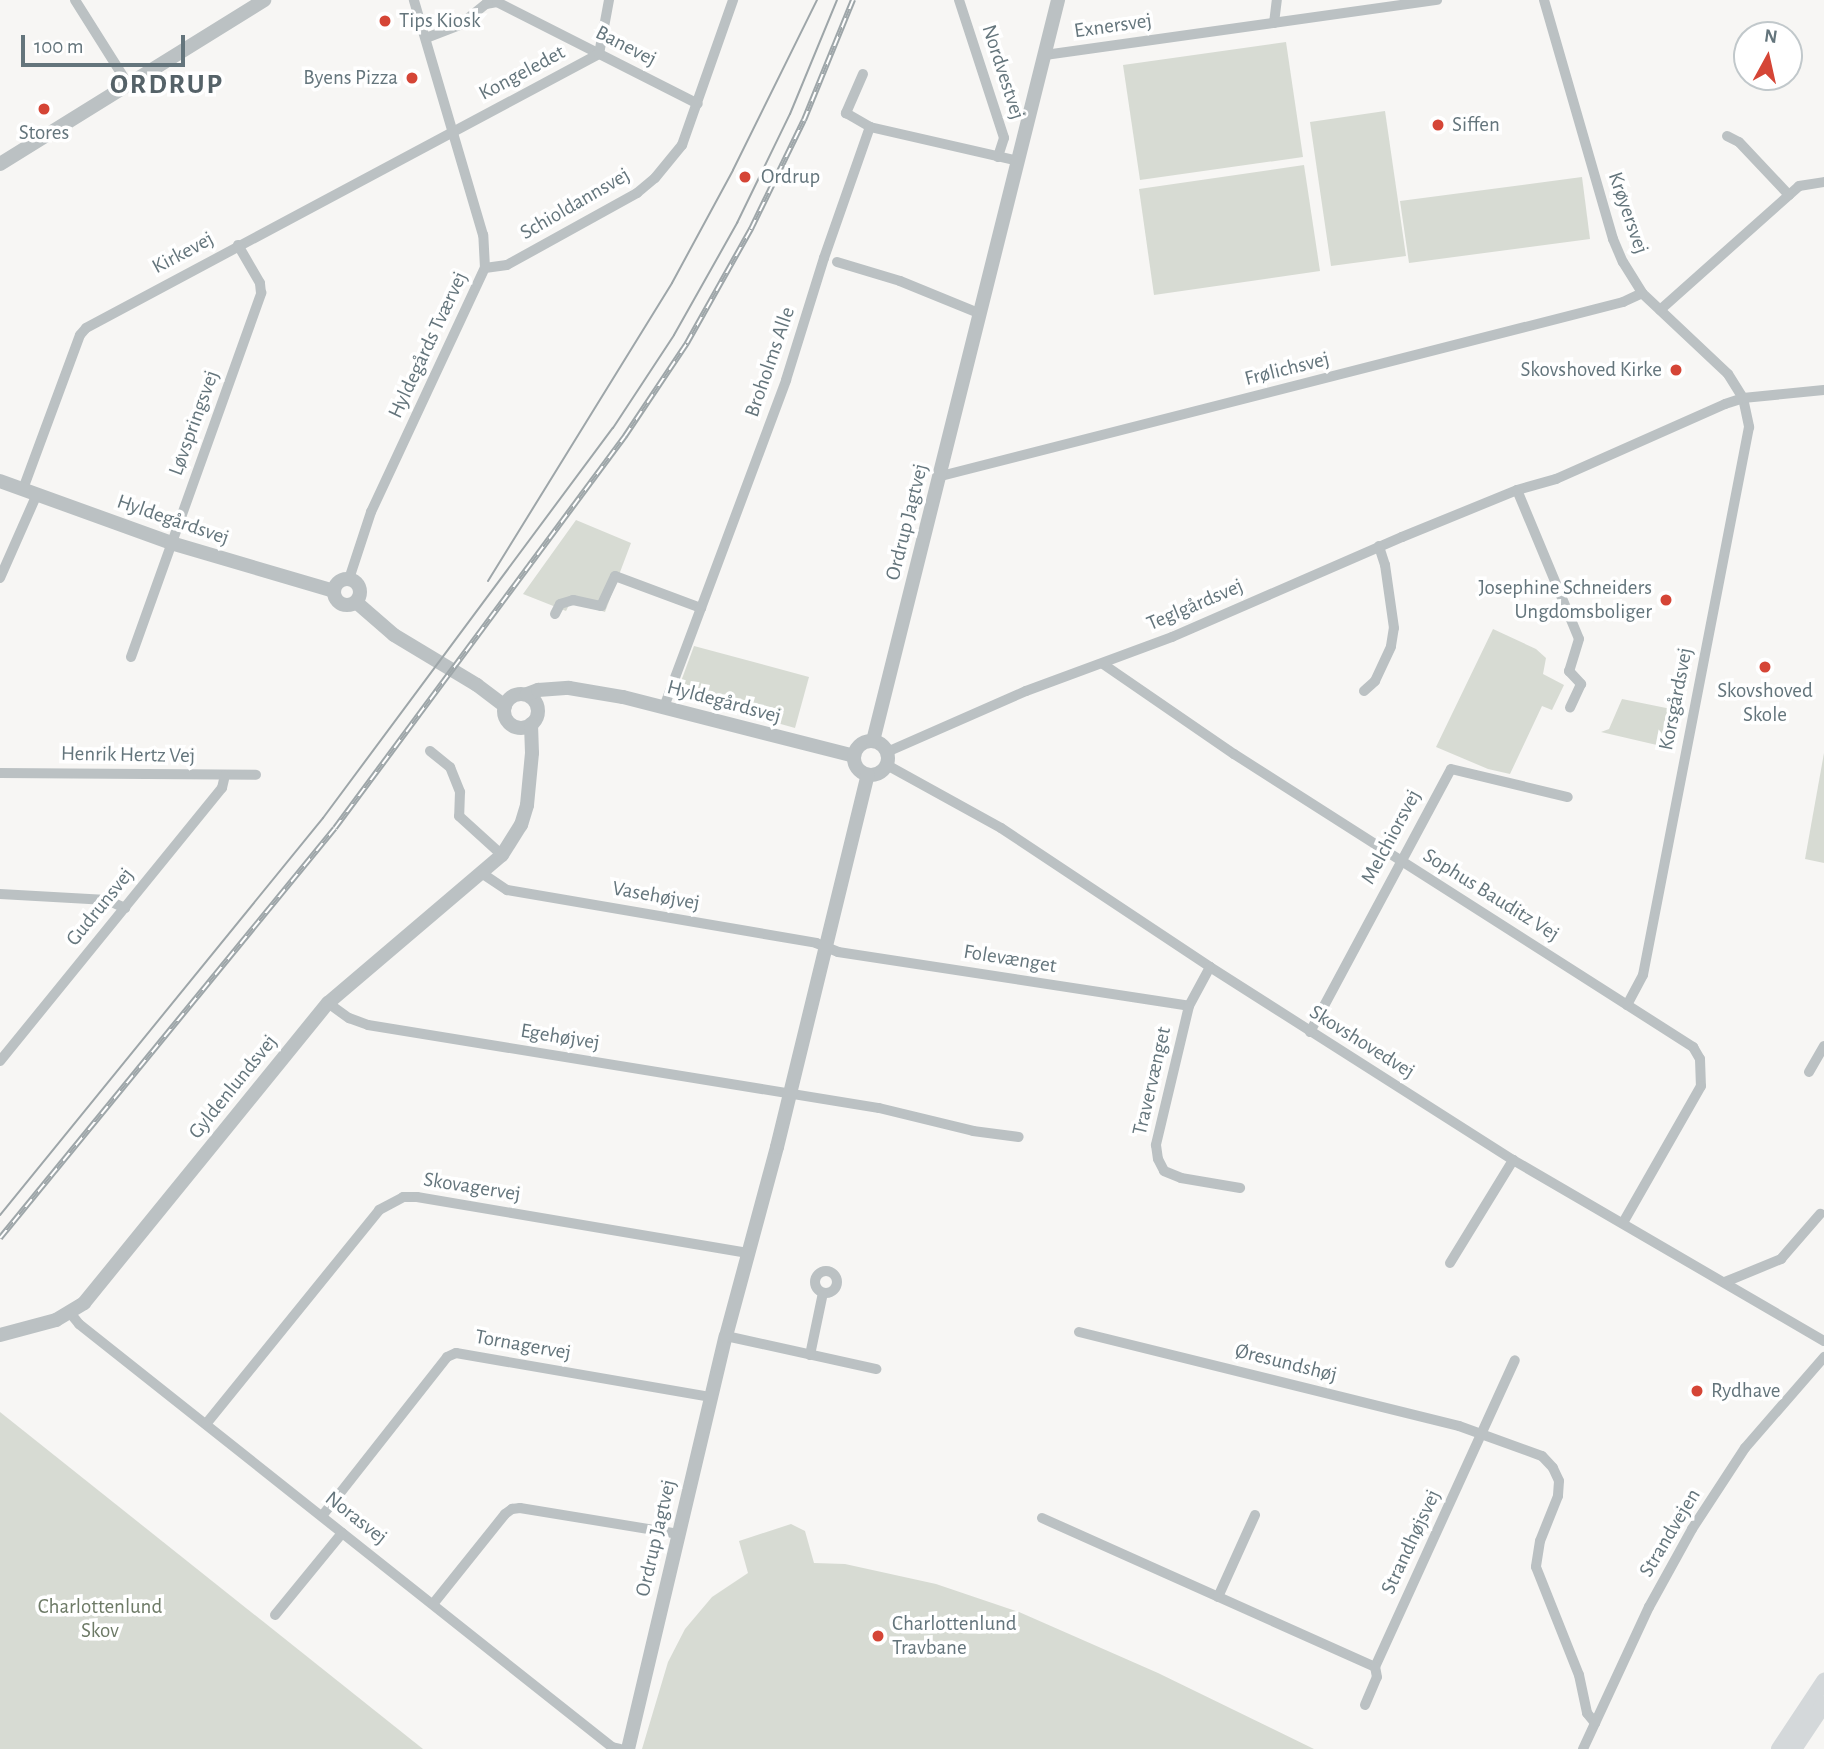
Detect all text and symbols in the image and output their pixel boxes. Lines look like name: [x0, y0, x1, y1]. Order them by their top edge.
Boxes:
place label: Tips Kiosk: [399, 8, 481, 34]
street label: Exnersvej: [1073, 8, 1153, 44]
marker: Tips Kiosk: [377, 13, 393, 29]
street label: Banevej: [591, 20, 661, 72]
scale bar: [24, 21, 189, 65]
street label: Nordvestvej: [976, 21, 1030, 123]
north arrow: [1733, 21, 1803, 91]
text: N: [1763, 26, 1779, 47]
text: 100 m: [34, 36, 84, 57]
street label: Kongeledet: [475, 40, 569, 106]
place label: Byens Pizza: [303, 65, 398, 91]
district label: ORDRUP: [111, 68, 223, 102]
marker: Byens Pizza: [404, 70, 420, 86]
marker: Stores: [36, 101, 52, 117]
place label: Siffen: [1452, 112, 1500, 138]
marker: Siffen: [1430, 117, 1446, 133]
place label: Stores: [19, 120, 69, 146]
street label: Schioldannsvej: [516, 162, 634, 246]
place label: Ordrup: [761, 164, 820, 190]
marker: Ordrup: [735, 167, 755, 187]
street label: Krøyersvej: [1602, 169, 1654, 257]
street label: Kirkevej: [148, 226, 218, 280]
street label: Hyldegårds Tværvej: [383, 268, 473, 422]
street label: Broholms Alle: [739, 304, 801, 420]
street label: Frølichsvej: [1242, 346, 1332, 392]
place label: Skovshoved Kirke: [1521, 357, 1662, 383]
marker: Skovshoved Kirke: [1668, 362, 1684, 378]
street label: Løvspringsvej: [163, 367, 225, 479]
street label: Ordrup Jagtvej: [880, 461, 934, 583]
street label: Hyldegårdsvej: [114, 489, 232, 551]
street label: Teglgårdsvej: [1143, 573, 1247, 637]
place label: Josephine Schneiders Ungdomsboliger: [1478, 575, 1652, 625]
marker: Josephine Schneiders Ungdomsboliger: [1658, 592, 1674, 608]
street label: Korsgårdsvej: [1654, 645, 1698, 753]
marker: Skovshoved Skole: [1757, 659, 1773, 675]
street label: Hyldegårdsvej: [664, 675, 784, 729]
place label: Skovshoved Skole: [1717, 678, 1813, 728]
street label: Henrik Hertz Vej: [61, 741, 195, 769]
street label: Melchiorsvej: [1356, 785, 1426, 889]
street label: Sophus Bauditz Vej: [1418, 843, 1564, 947]
street label: Gudrunsvej: [61, 863, 139, 951]
street label: Vasehøjvej: [610, 876, 702, 916]
street label: Folevænget: [962, 939, 1058, 979]
street label: Skovshovedvej: [1305, 1000, 1419, 1084]
street label: Egehøjvej: [519, 1018, 601, 1056]
street label: Travervænget: [1127, 1024, 1177, 1138]
street label: Gyldenlundsvej: [183, 1030, 283, 1144]
street label: Skovagervej: [422, 1167, 522, 1207]
street label: Tornagervej: [473, 1324, 573, 1366]
street label: Øresundshøj: [1232, 1338, 1340, 1388]
place label: Rydhave: [1711, 1378, 1780, 1404]
marker: Rydhave: [1689, 1383, 1705, 1399]
street label: Ordrup Jagtvej: [630, 1477, 682, 1599]
street label: Strandvejen: [1634, 1484, 1706, 1582]
street label: Norasvej: [320, 1486, 392, 1550]
street label: Strandhøjsvej: [1376, 1486, 1446, 1598]
park label: Charlottenlund Skov: [38, 1594, 162, 1644]
place label: Charlottenlund Travbane: [892, 1611, 1017, 1661]
marker: Charlottenlund Travbane: [870, 1628, 886, 1644]

